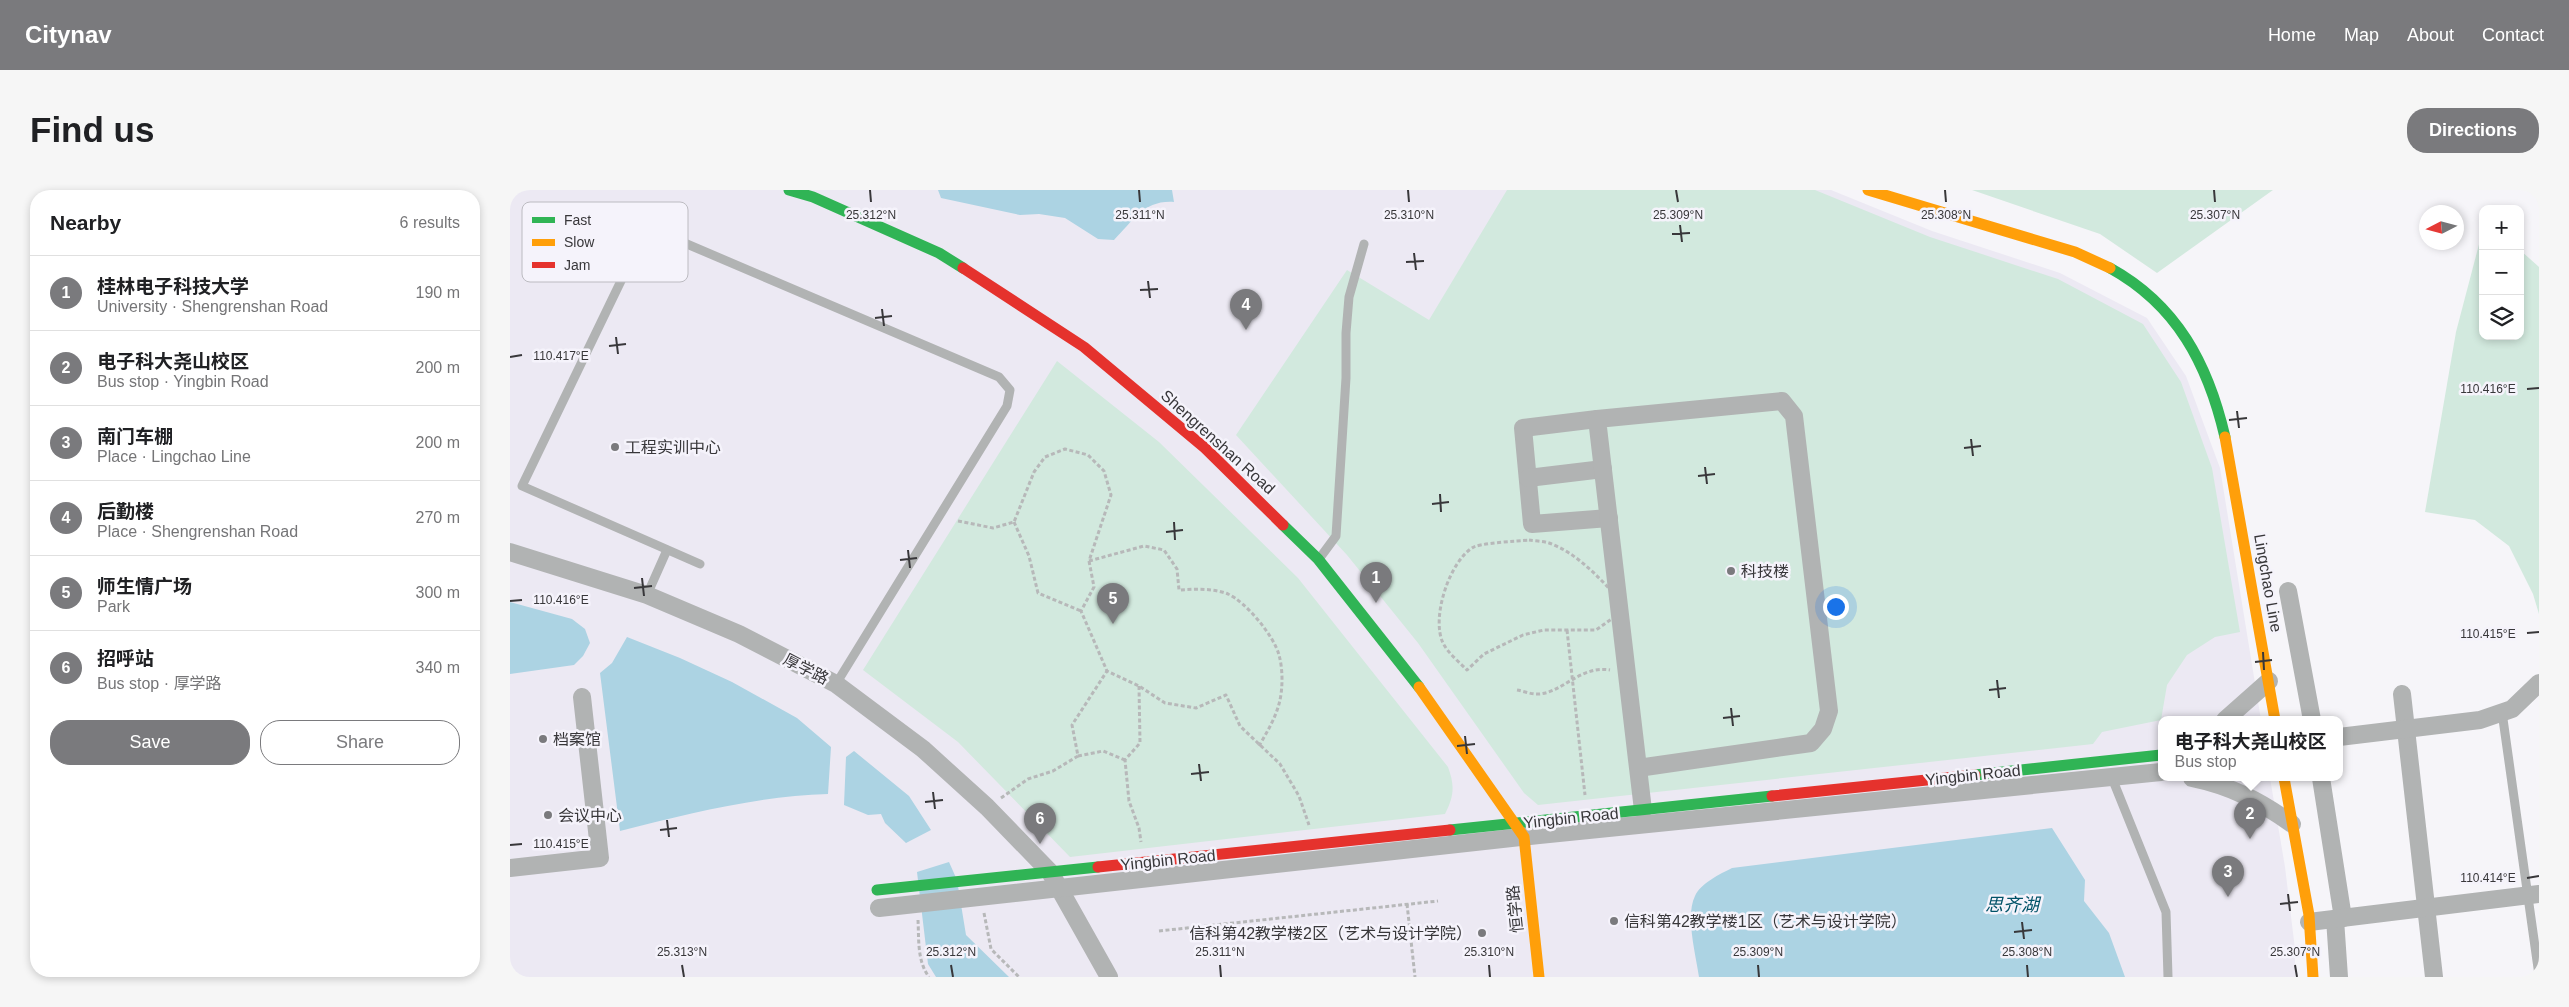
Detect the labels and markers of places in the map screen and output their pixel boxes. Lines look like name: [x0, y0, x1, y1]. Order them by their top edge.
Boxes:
pin: 4: [1230, 289, 1262, 330]
place label: 工程实训中心: [625, 439, 721, 456]
marker: 工程实训中心: [609, 441, 621, 453]
pin: 1: [1360, 562, 1392, 603]
place label: 科技楼: [1741, 563, 1789, 580]
marker: 科技楼: [1725, 565, 1737, 577]
pin: 5: [1097, 583, 1129, 624]
place label: 档案馆: [553, 731, 601, 748]
marker: 档案馆: [537, 733, 549, 745]
pin: 2: [2234, 798, 2266, 839]
pin: 6: [1024, 803, 1056, 844]
place label: 会议中心: [558, 807, 622, 824]
marker: 会议中心: [542, 809, 554, 821]
pin: 3: [2212, 856, 2244, 897]
place label: 信科第42教学楼1区（艺术与设计学院）: [1624, 913, 1907, 930]
marker: 信科第42教学楼1区（艺术与设计学院）: [1608, 915, 1620, 927]
place label: 信科第42教学楼2区（艺术与设计学院）: [1189, 925, 1472, 942]
marker: 信科第42教学楼2区（艺术与设计学院）: [1476, 927, 1488, 939]

